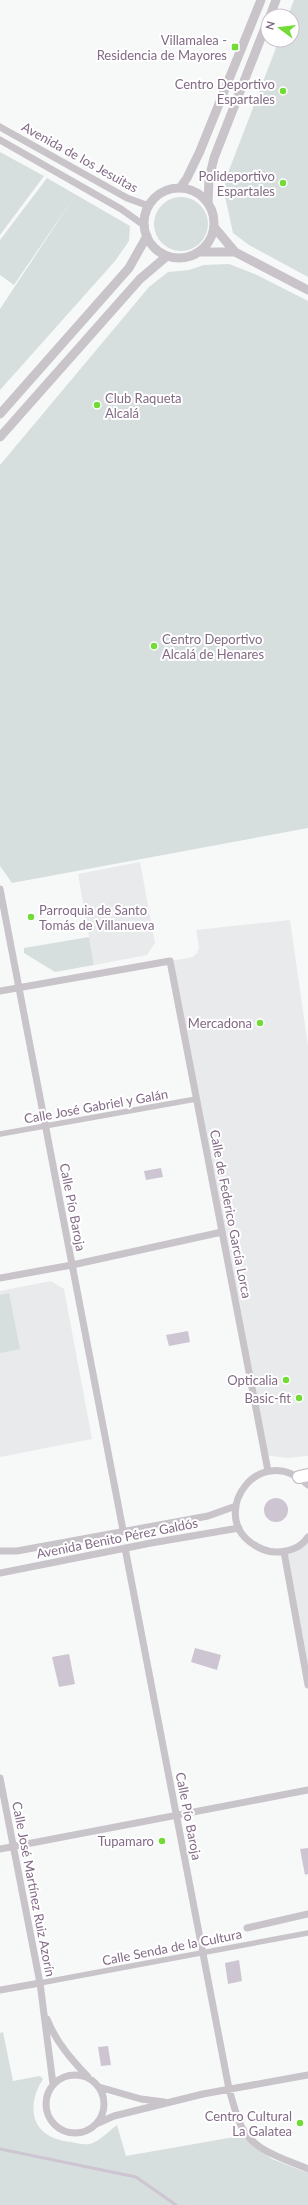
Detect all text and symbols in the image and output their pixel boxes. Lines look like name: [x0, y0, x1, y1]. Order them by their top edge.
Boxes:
north arrow: [260, 8, 300, 48]
text: N: [262, 20, 277, 31]
place label: Villamalea - Residencia de Mayores: [97, 32, 227, 63]
marker: Villamalea - Residencia de Mayores: [230, 42, 240, 52]
place label: Centro Deportivo Espartales: [175, 76, 275, 107]
marker: Centro Deportivo Espartales: [278, 86, 288, 96]
street label: Avenida de los Jesuitas: [19, 118, 141, 196]
place label: Polideportivo Espartales: [199, 168, 275, 199]
marker: Polideportivo Espartales: [278, 178, 288, 188]
place label: Club Raqueta Alcalá: [105, 390, 182, 421]
marker: Club Raqueta Alcalá: [92, 400, 102, 410]
place label: Centro Deportivo Alcalá de Henares: [162, 631, 264, 662]
marker: Centro Deportivo Alcalá de Henares: [149, 641, 159, 651]
place label: Parroquia de Santo Tomás de Villanueva: [39, 902, 154, 933]
marker: Parroquia de Santo Tomás de Villanueva: [26, 912, 36, 922]
place label: Mercadona: [188, 1015, 252, 1031]
marker: Mercadona: [255, 1018, 265, 1028]
street label: Calle José Gabriel y Galán: [23, 1085, 169, 1127]
street label: Calle de Federico García Lorca: [207, 1128, 255, 1300]
street label: Calle Pío Baroja: [57, 1162, 89, 1252]
place label: Opticalia: [227, 1372, 278, 1388]
marker: Opticalia: [281, 1375, 291, 1385]
place label: Basic-fit: [244, 1390, 291, 1406]
marker: Basic-fit: [294, 1393, 304, 1403]
street label: Avenida Benito Pérez Galdós: [35, 1514, 199, 1562]
street label: Calle Pío Baroja: [173, 1771, 205, 1861]
street label: Calle José Martínez Ruiz Azorín: [9, 1800, 59, 1978]
place label: Tupamaro: [98, 1833, 154, 1849]
marker: Tupamaro: [157, 1836, 167, 1846]
street label: Calle Senda de la Cultura: [101, 1926, 243, 1968]
place label: Centro Cultural La Galatea: [205, 2108, 292, 2139]
marker: Centro Cultural La Galatea: [295, 2118, 305, 2128]

